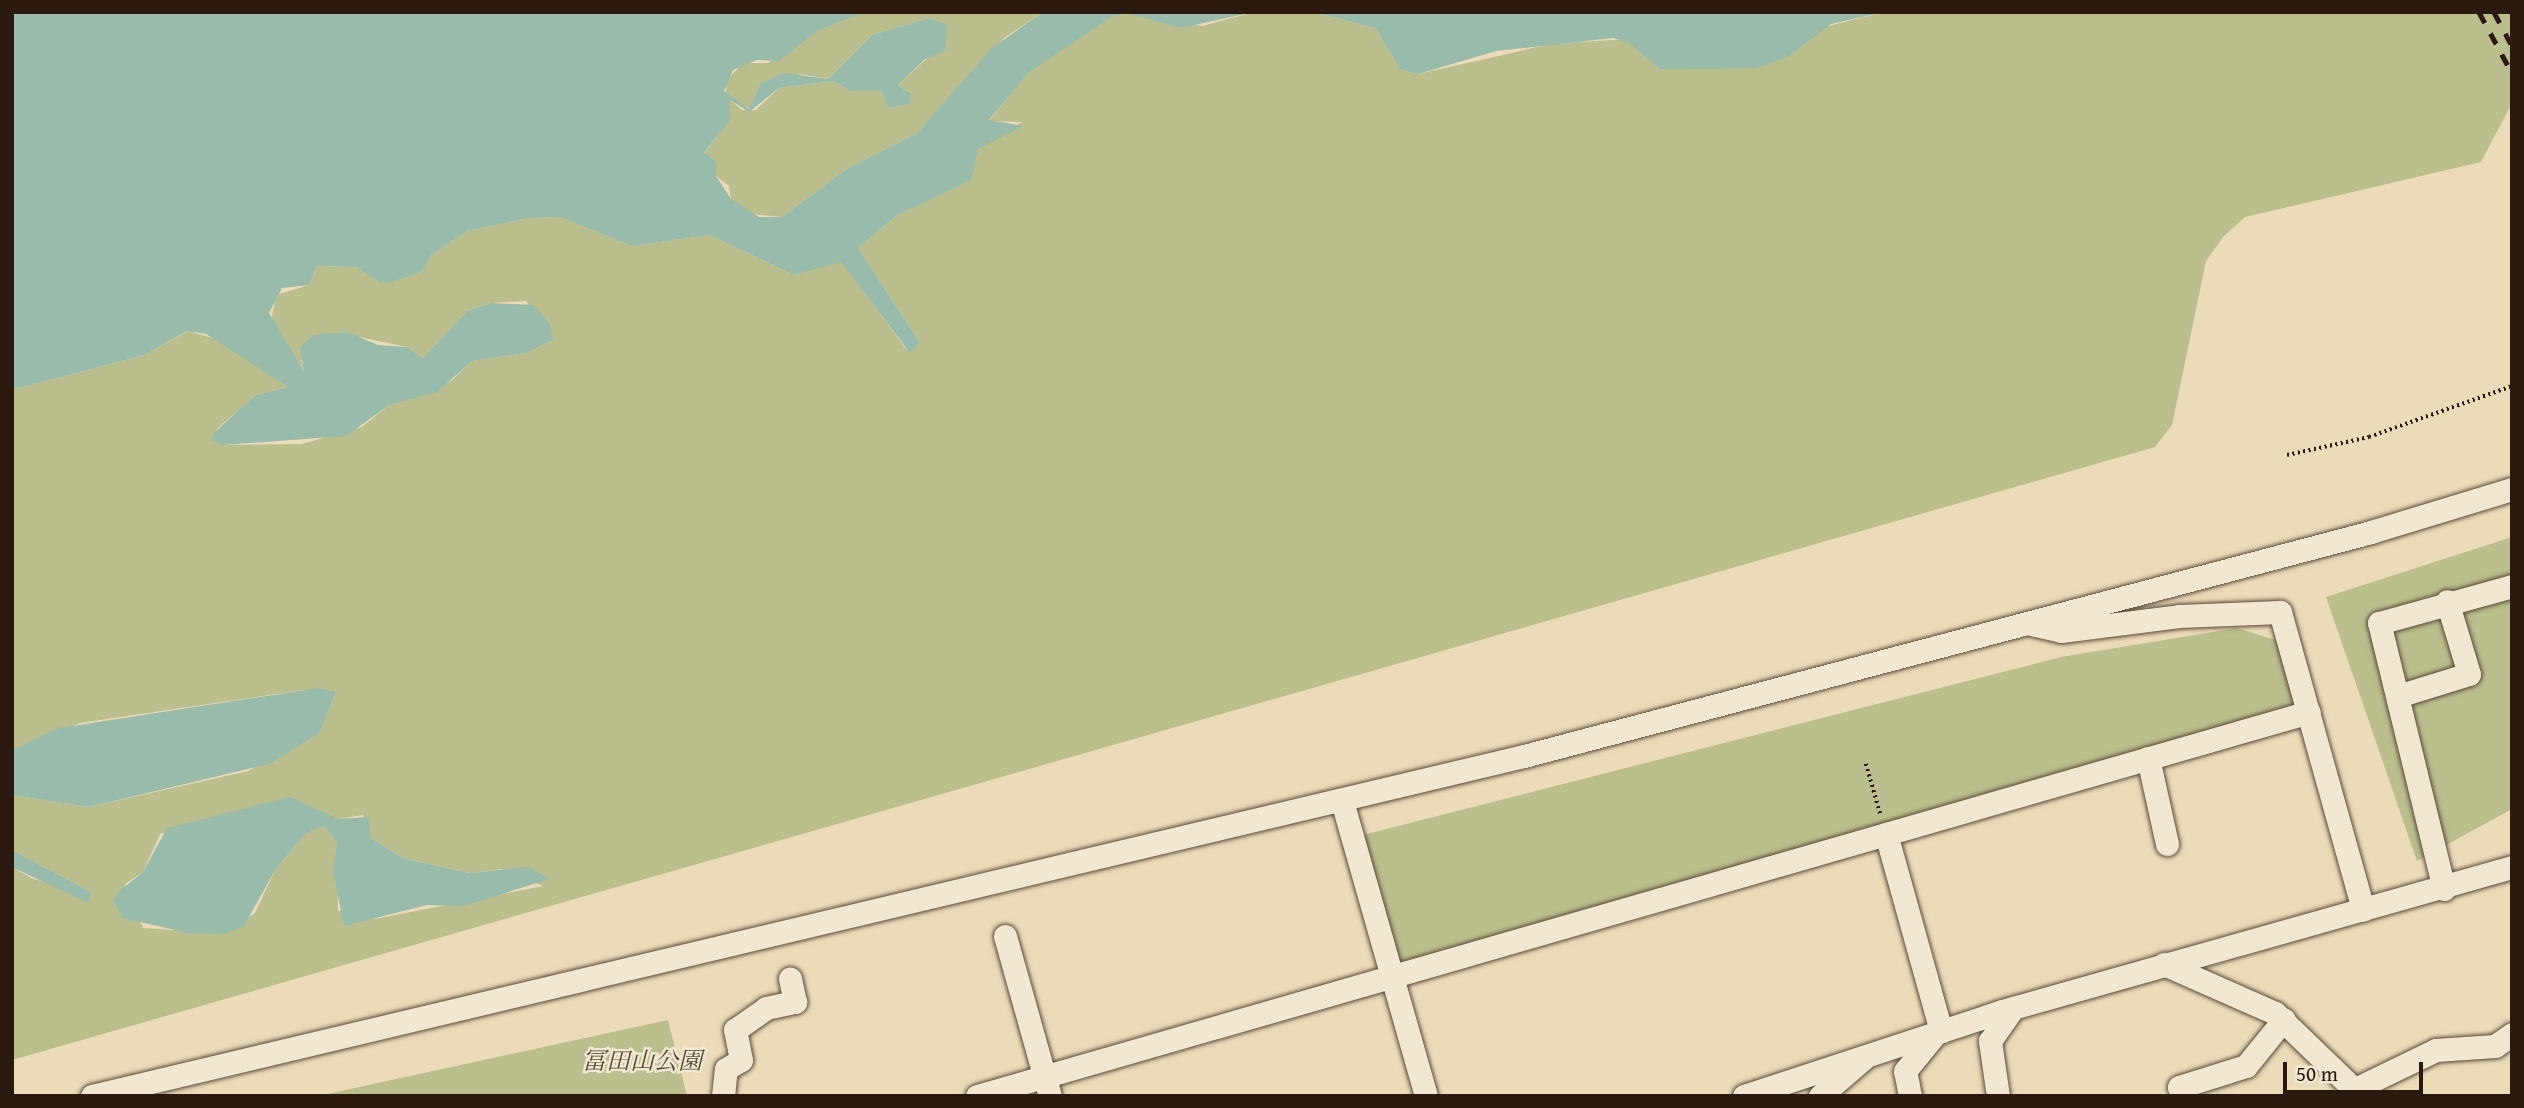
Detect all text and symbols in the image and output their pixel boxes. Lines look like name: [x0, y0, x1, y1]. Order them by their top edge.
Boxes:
park label: 冨田山公園: [582, 1047, 702, 1075]
scale bar: [2286, 1048, 2426, 1092]
text: 50 m: [2296, 1058, 2338, 1089]

